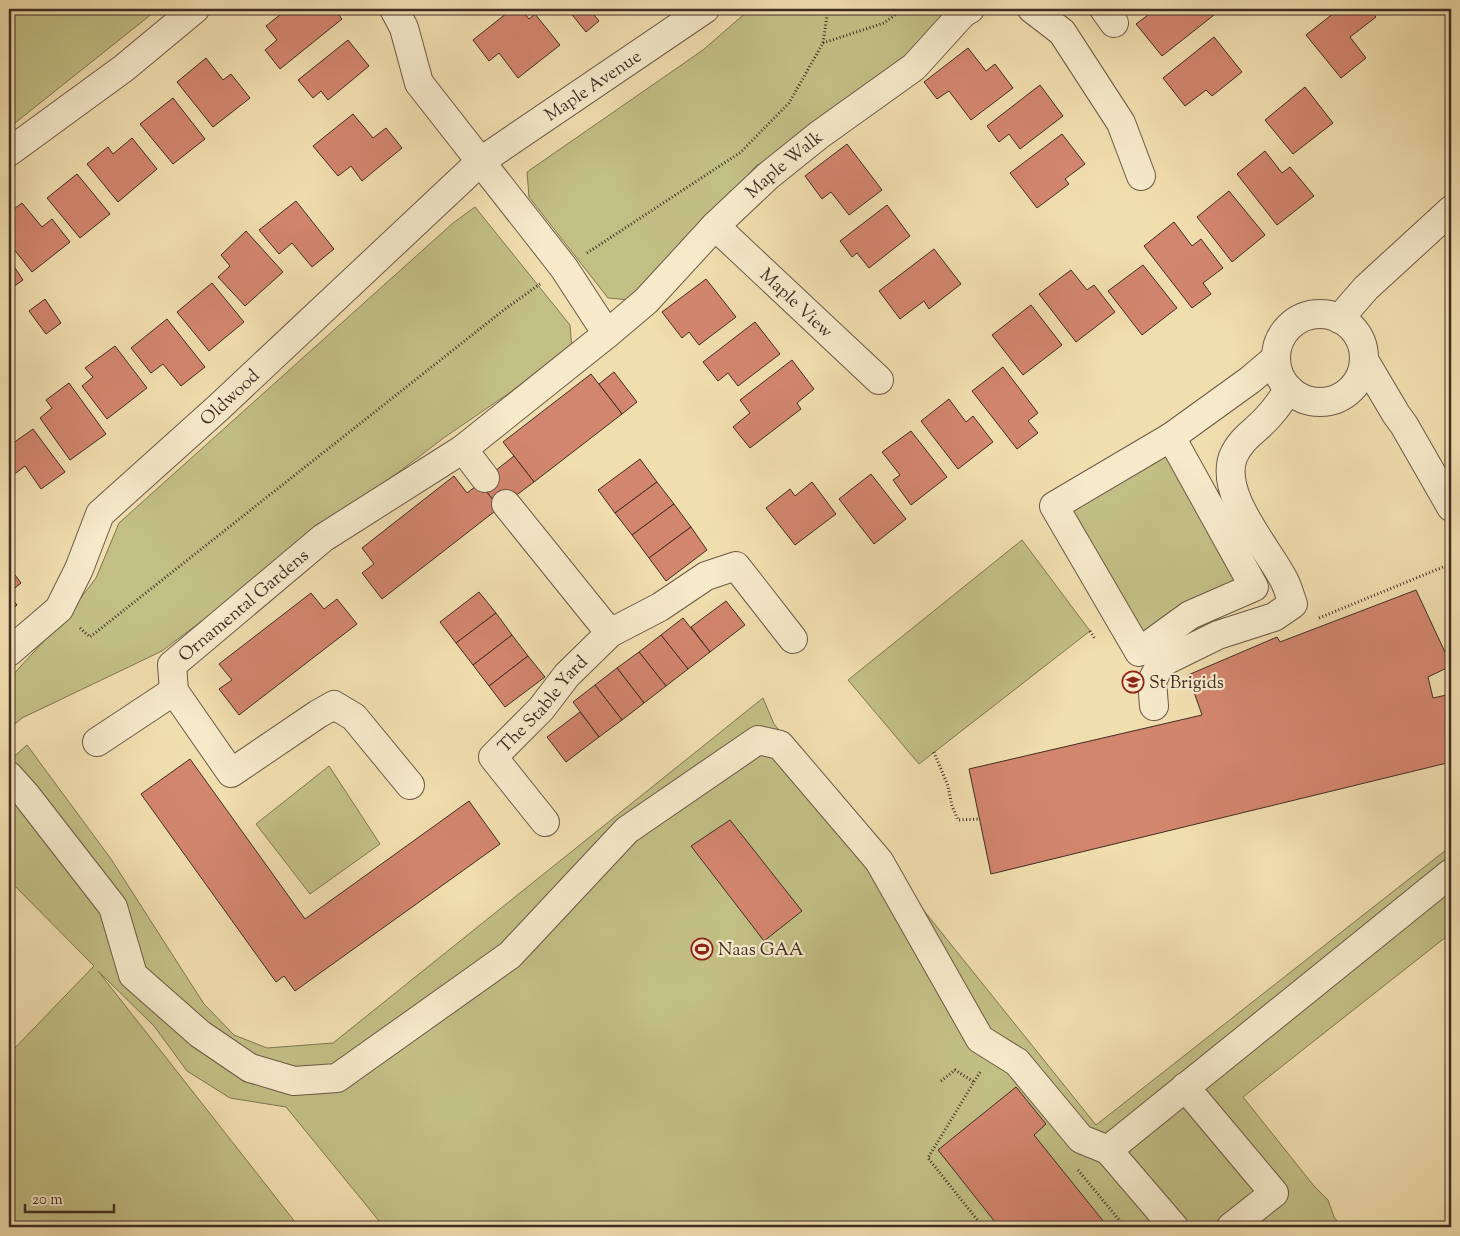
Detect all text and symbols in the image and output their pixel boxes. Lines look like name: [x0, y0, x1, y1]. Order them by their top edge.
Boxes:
street label: Maple Avenue: [540, 45, 647, 129]
street label: Maple Walk: [741, 125, 830, 206]
street label: Maple View: [753, 263, 838, 345]
street label: Oldwood: [195, 364, 266, 433]
street label: Ornamental Gardens: [174, 544, 316, 669]
street label: The Stable Yard: [493, 650, 595, 760]
school or university icon: St Brigids: [1121, 670, 1145, 694]
place label: St Brigids: [1149, 671, 1224, 697]
sports icon: Naas GAA: [690, 937, 714, 961]
place label: Naas GAA: [718, 938, 804, 964]
scale bar: [25, 1181, 114, 1213]
text: 20 m: [32, 1190, 63, 1211]

